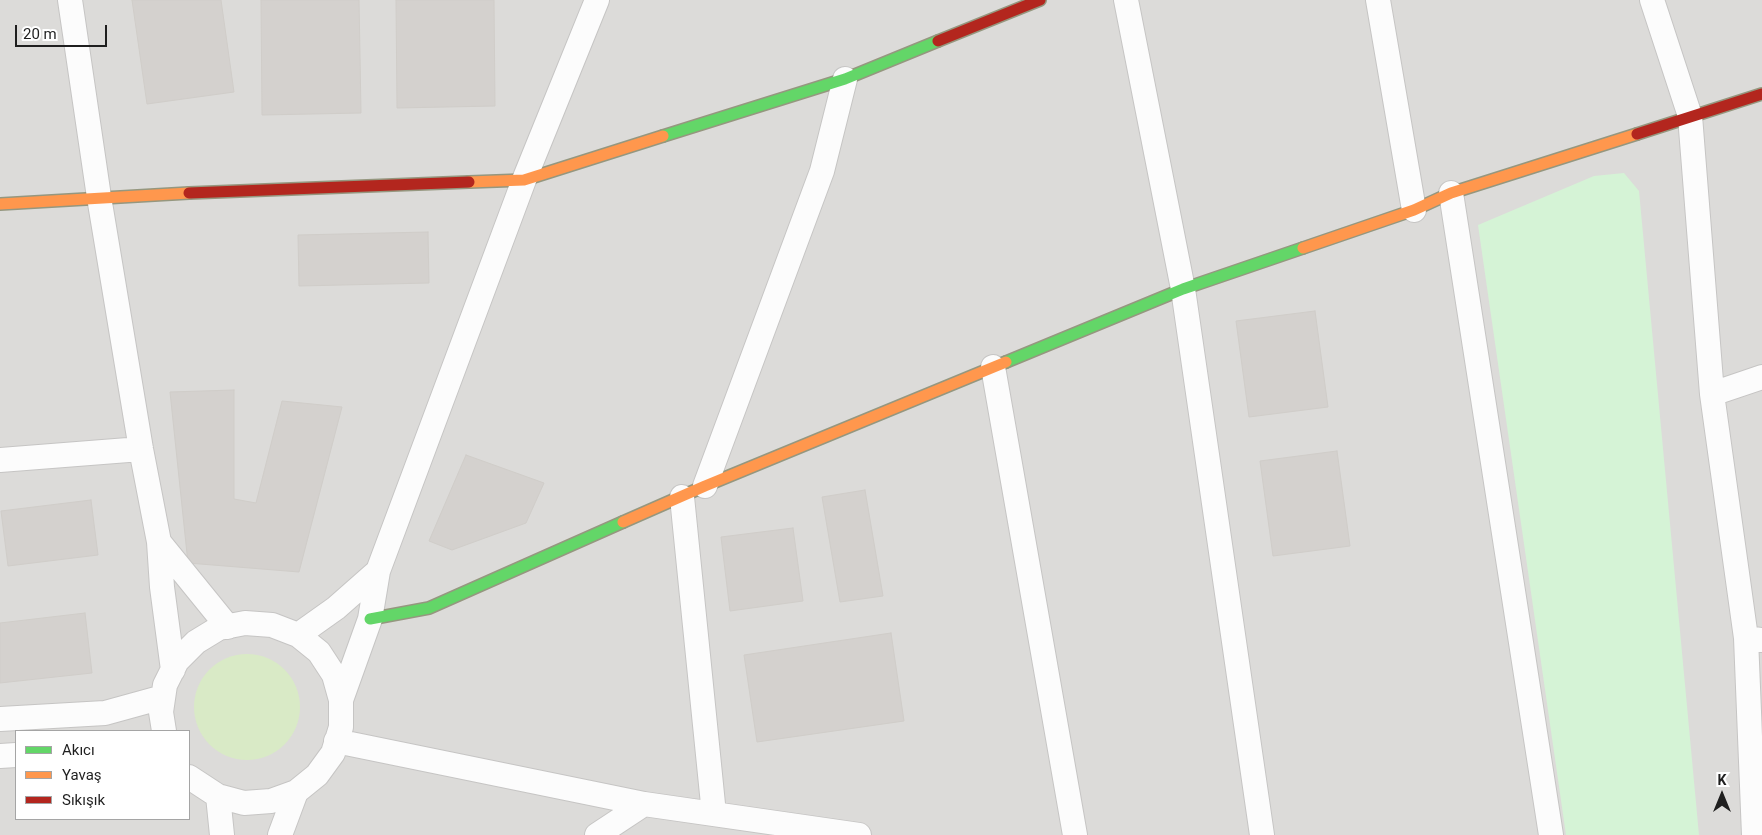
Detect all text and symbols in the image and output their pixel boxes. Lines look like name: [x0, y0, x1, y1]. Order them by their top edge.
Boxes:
scale bar: [18, 15, 110, 47]
text: 20 m: [23, 25, 57, 43]
legend: [15, 730, 190, 820]
text: Akıcı: [62, 741, 95, 759]
text: Yavaş: [62, 766, 102, 784]
north arrow: [1697, 770, 1747, 820]
text: K: [1718, 772, 1726, 788]
text: Sıkışık: [62, 791, 105, 809]

